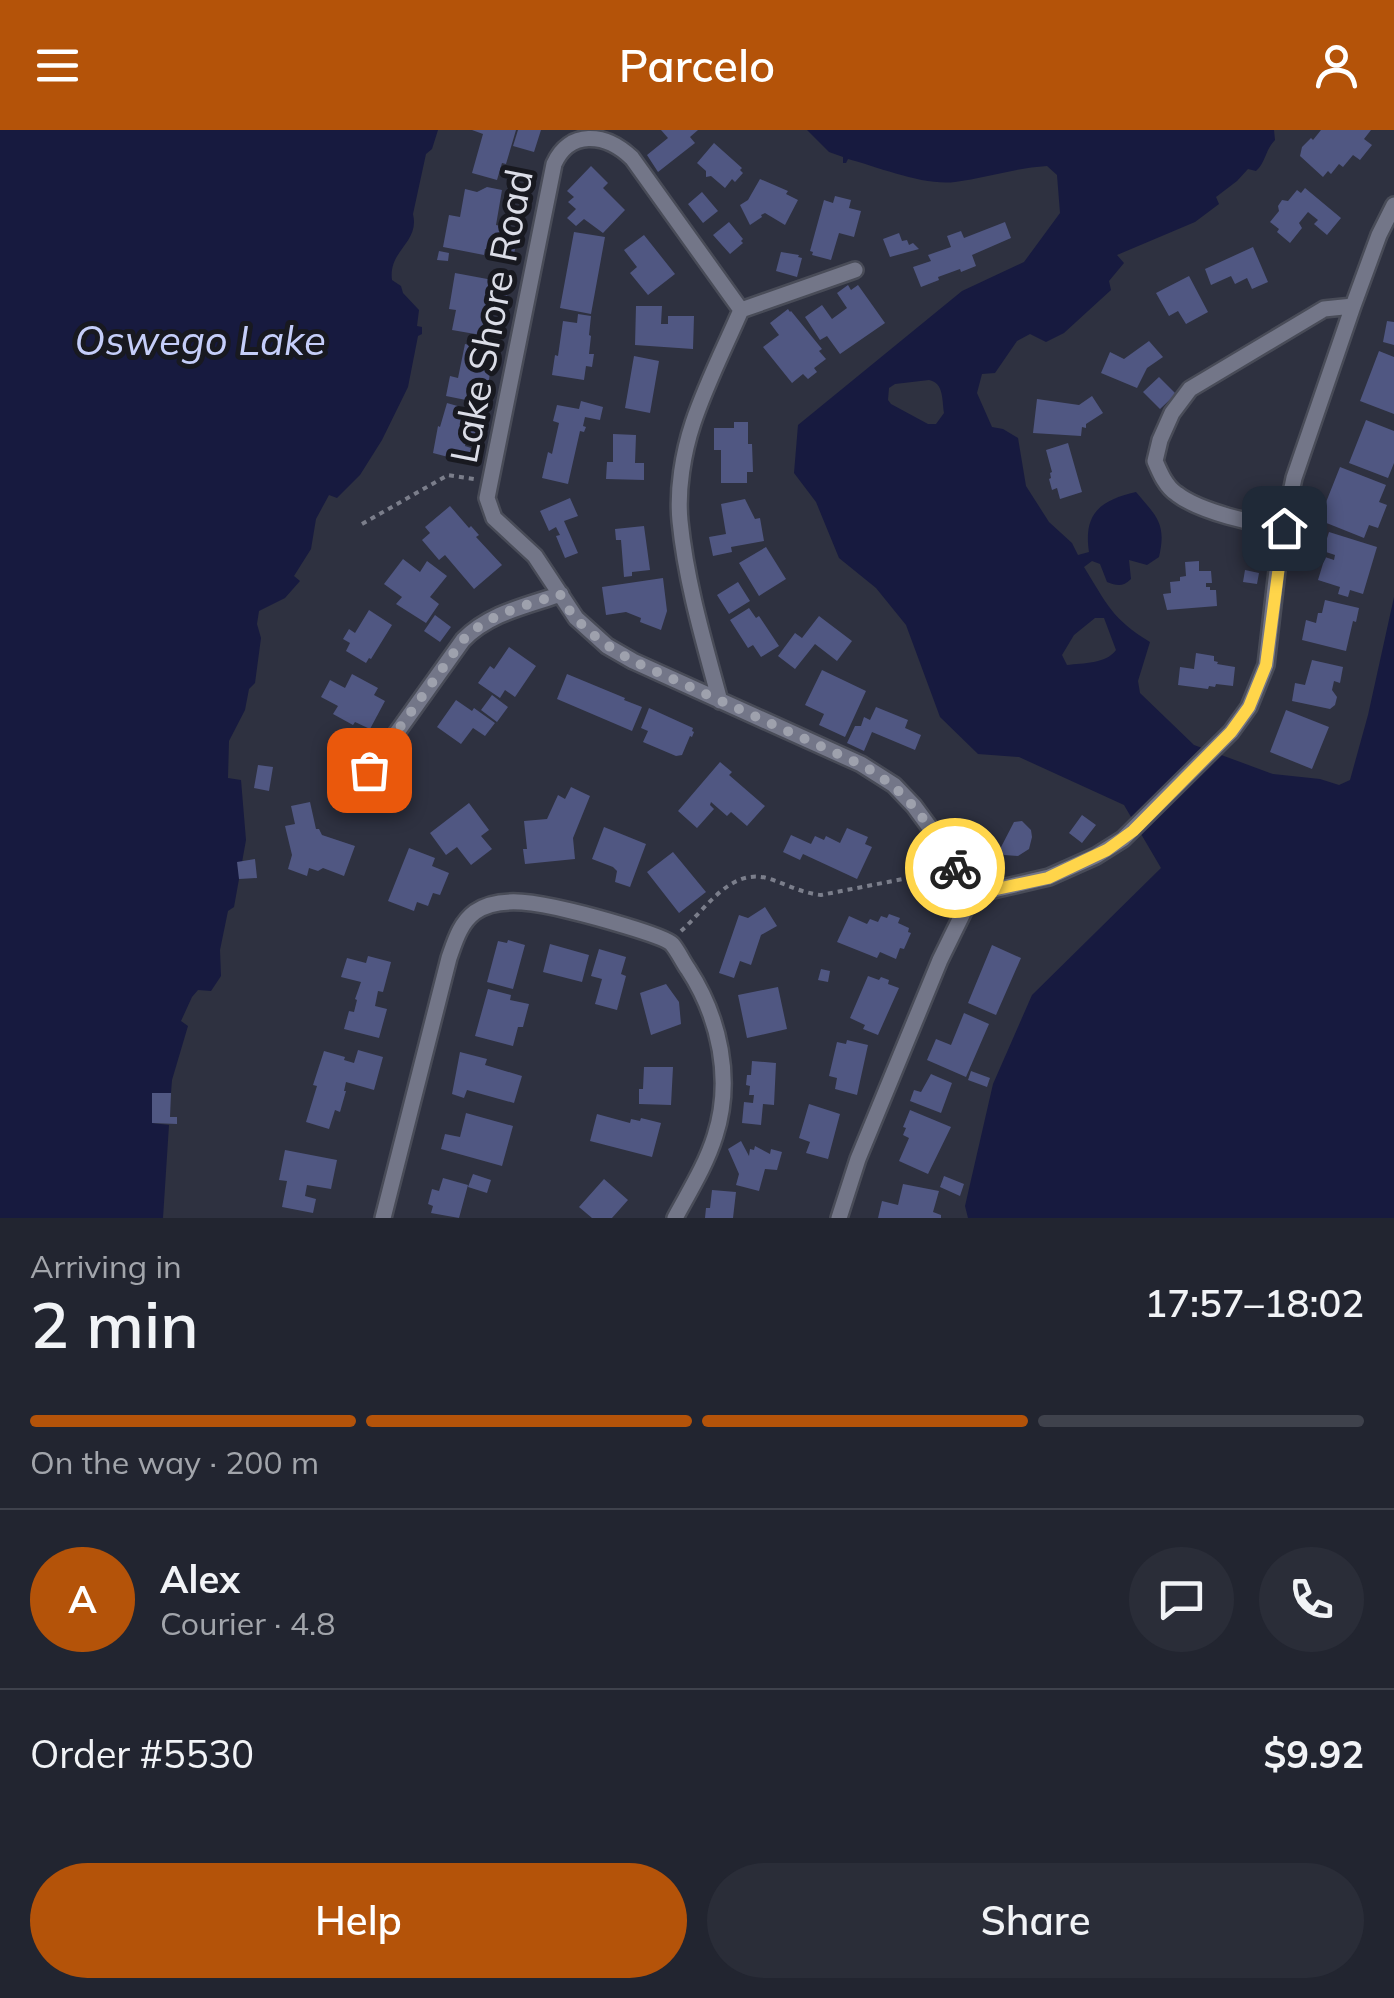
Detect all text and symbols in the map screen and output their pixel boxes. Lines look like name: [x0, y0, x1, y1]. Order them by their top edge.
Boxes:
text: Parcelo: [619, 37, 775, 93]
icon: menu: [30, 38, 85, 93]
icon: person: [1309, 38, 1364, 93]
street label: Lake Shore Road: [439, 165, 543, 467]
water label: Oswego Lake: [74, 315, 326, 365]
pin: [1242, 486, 1327, 571]
icon: home: [1257, 501, 1312, 556]
pin: [327, 728, 412, 813]
icon: bag: [342, 743, 397, 798]
courier: [905, 818, 1005, 918]
icon: bike: [928, 841, 983, 896]
text: Arriving in: [30, 1246, 182, 1286]
text: 17:57–18:02: [1144, 1279, 1364, 1327]
text: 2 min: [30, 1283, 199, 1364]
text: On the way · 200 m: [30, 1442, 319, 1482]
button: chat: [1129, 1547, 1234, 1652]
button: phone: [1259, 1547, 1364, 1652]
text: Alex: [160, 1555, 240, 1603]
text: A: [68, 1575, 97, 1623]
text: Courier · 4.8: [160, 1603, 336, 1643]
text: Order #5530: [30, 1730, 254, 1778]
text: $9.92: [1263, 1730, 1364, 1778]
button: Help: [30, 1863, 687, 1978]
button: Share: [707, 1863, 1364, 1978]

